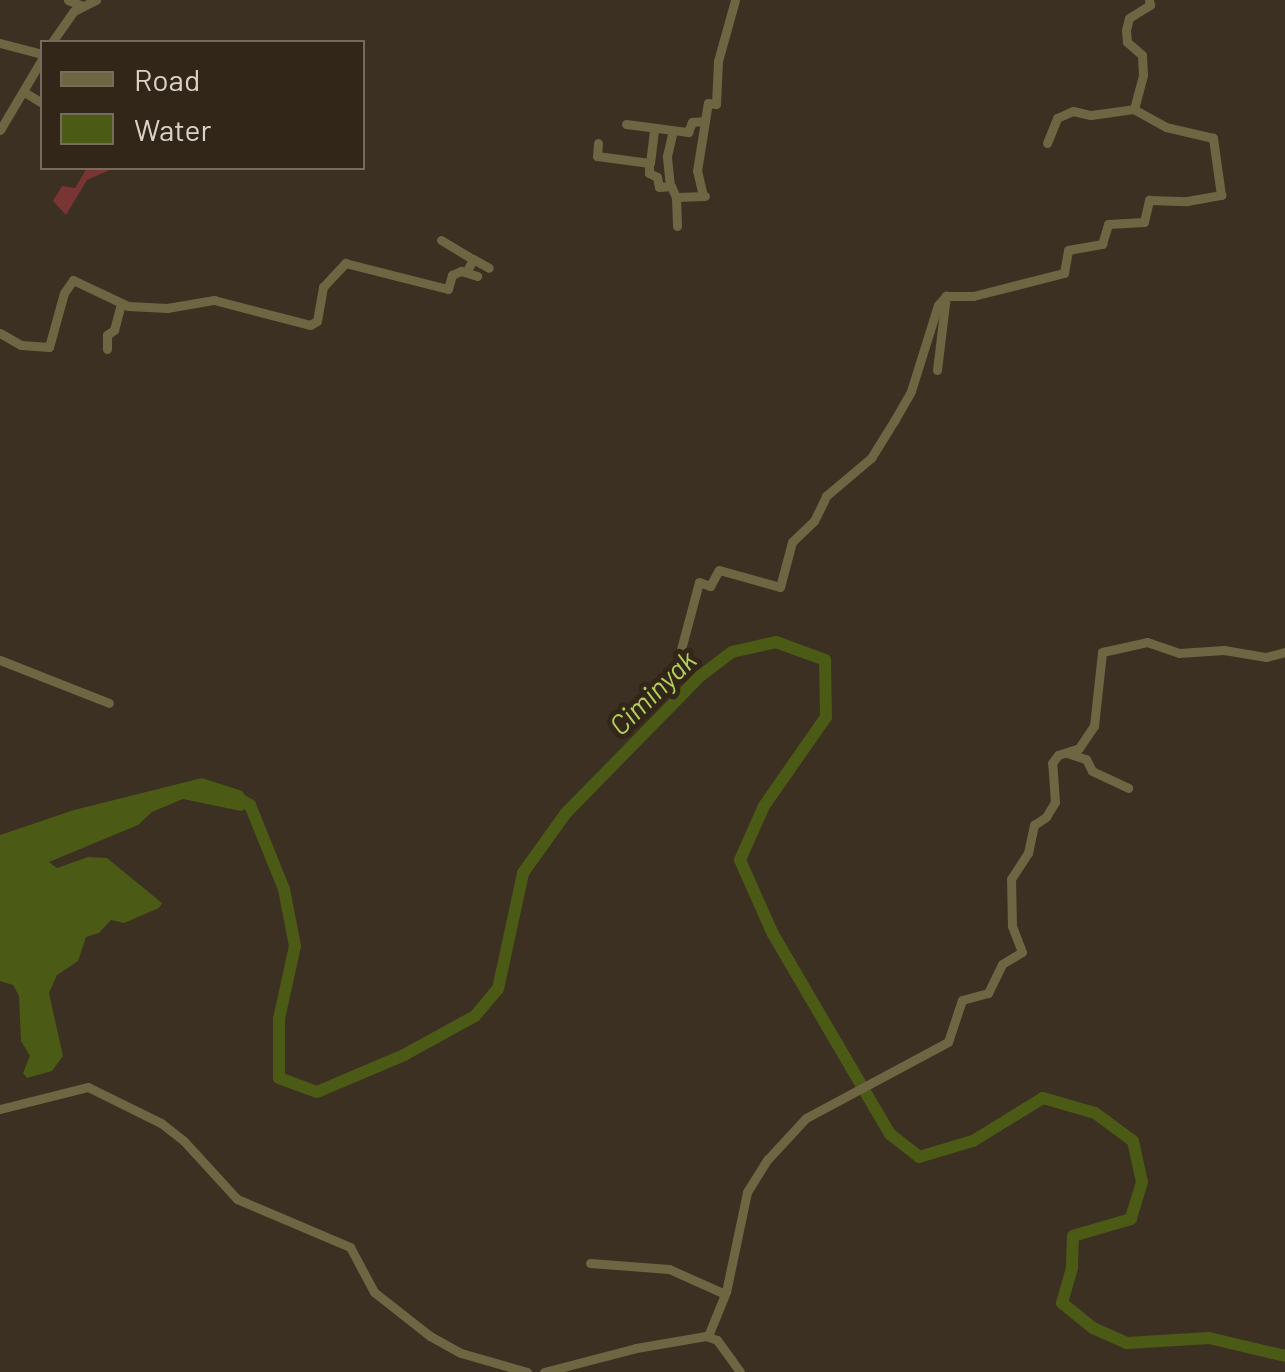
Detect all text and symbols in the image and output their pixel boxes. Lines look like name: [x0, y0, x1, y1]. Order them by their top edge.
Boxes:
legend: [40, 40, 365, 170]
text: Road: [134, 61, 200, 97]
text: Water: [134, 111, 212, 147]
water label: Ciminyak: [602, 643, 702, 741]

